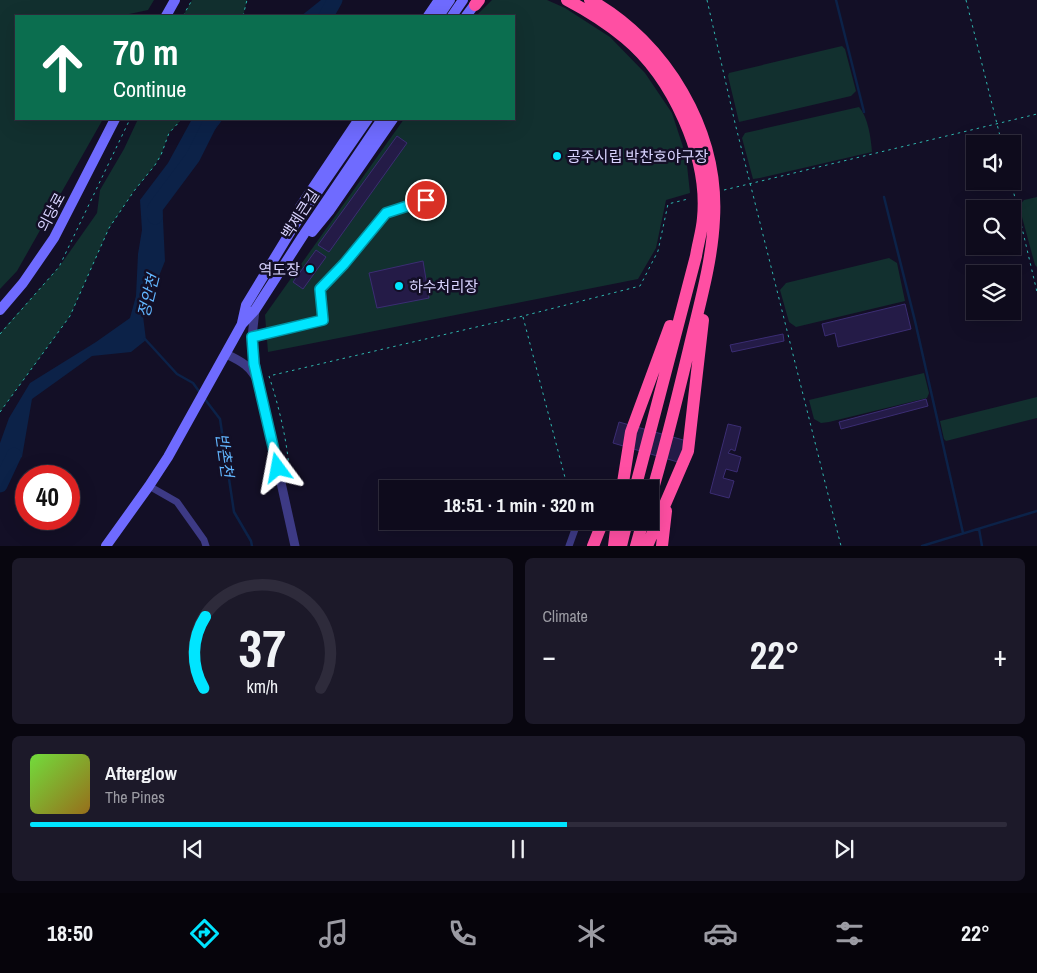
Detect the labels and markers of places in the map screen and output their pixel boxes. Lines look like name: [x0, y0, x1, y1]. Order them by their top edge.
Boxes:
place label: 공주시립 박찬호야구장: [567, 146, 709, 167]
marker: 공주시립 박찬호야구장: [551, 150, 563, 162]
pin: [405, 179, 447, 221]
place label: 역도장: [259, 259, 300, 280]
marker: 역도장: [304, 263, 316, 275]
place label: 하수처리장: [409, 276, 478, 297]
marker: 하수처리장: [393, 280, 405, 292]

